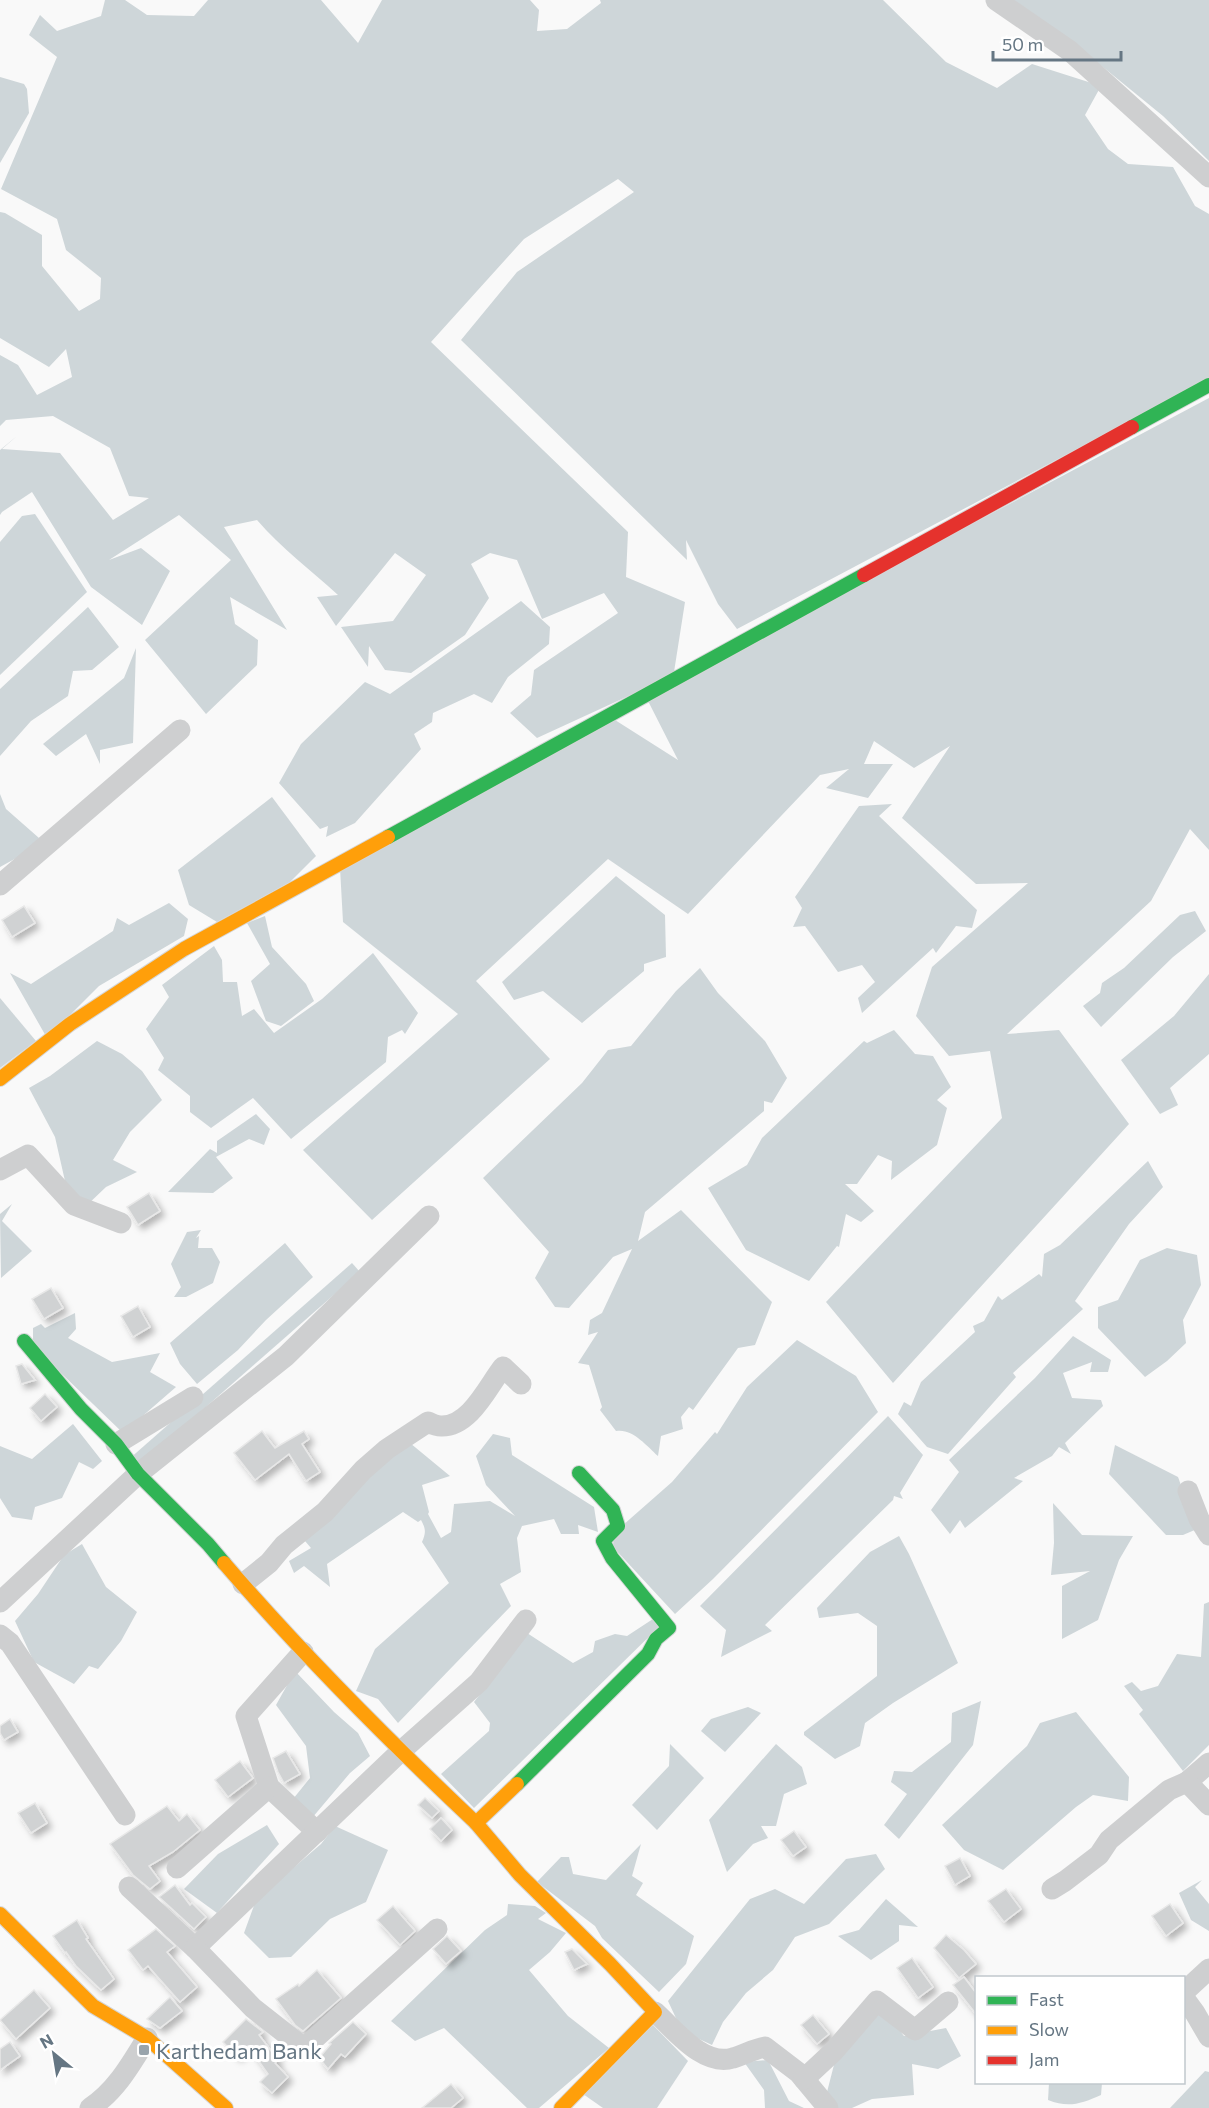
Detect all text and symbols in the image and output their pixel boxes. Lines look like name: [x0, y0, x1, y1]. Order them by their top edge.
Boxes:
scale bar: [993, 24, 1120, 62]
text: 50 m: [1002, 33, 1043, 55]
legend: [975, 1976, 1185, 2084]
text: Fast: [1029, 1988, 1064, 2010]
text: Slow: [1029, 2018, 1069, 2040]
north arrow: [24, 2024, 84, 2084]
text: N: [36, 2029, 56, 2052]
place label: Karthedam Bank: [156, 2037, 322, 2064]
marker: Karthedam Bank: [137, 2043, 151, 2057]
text: Jam: [1029, 2048, 1059, 2070]

